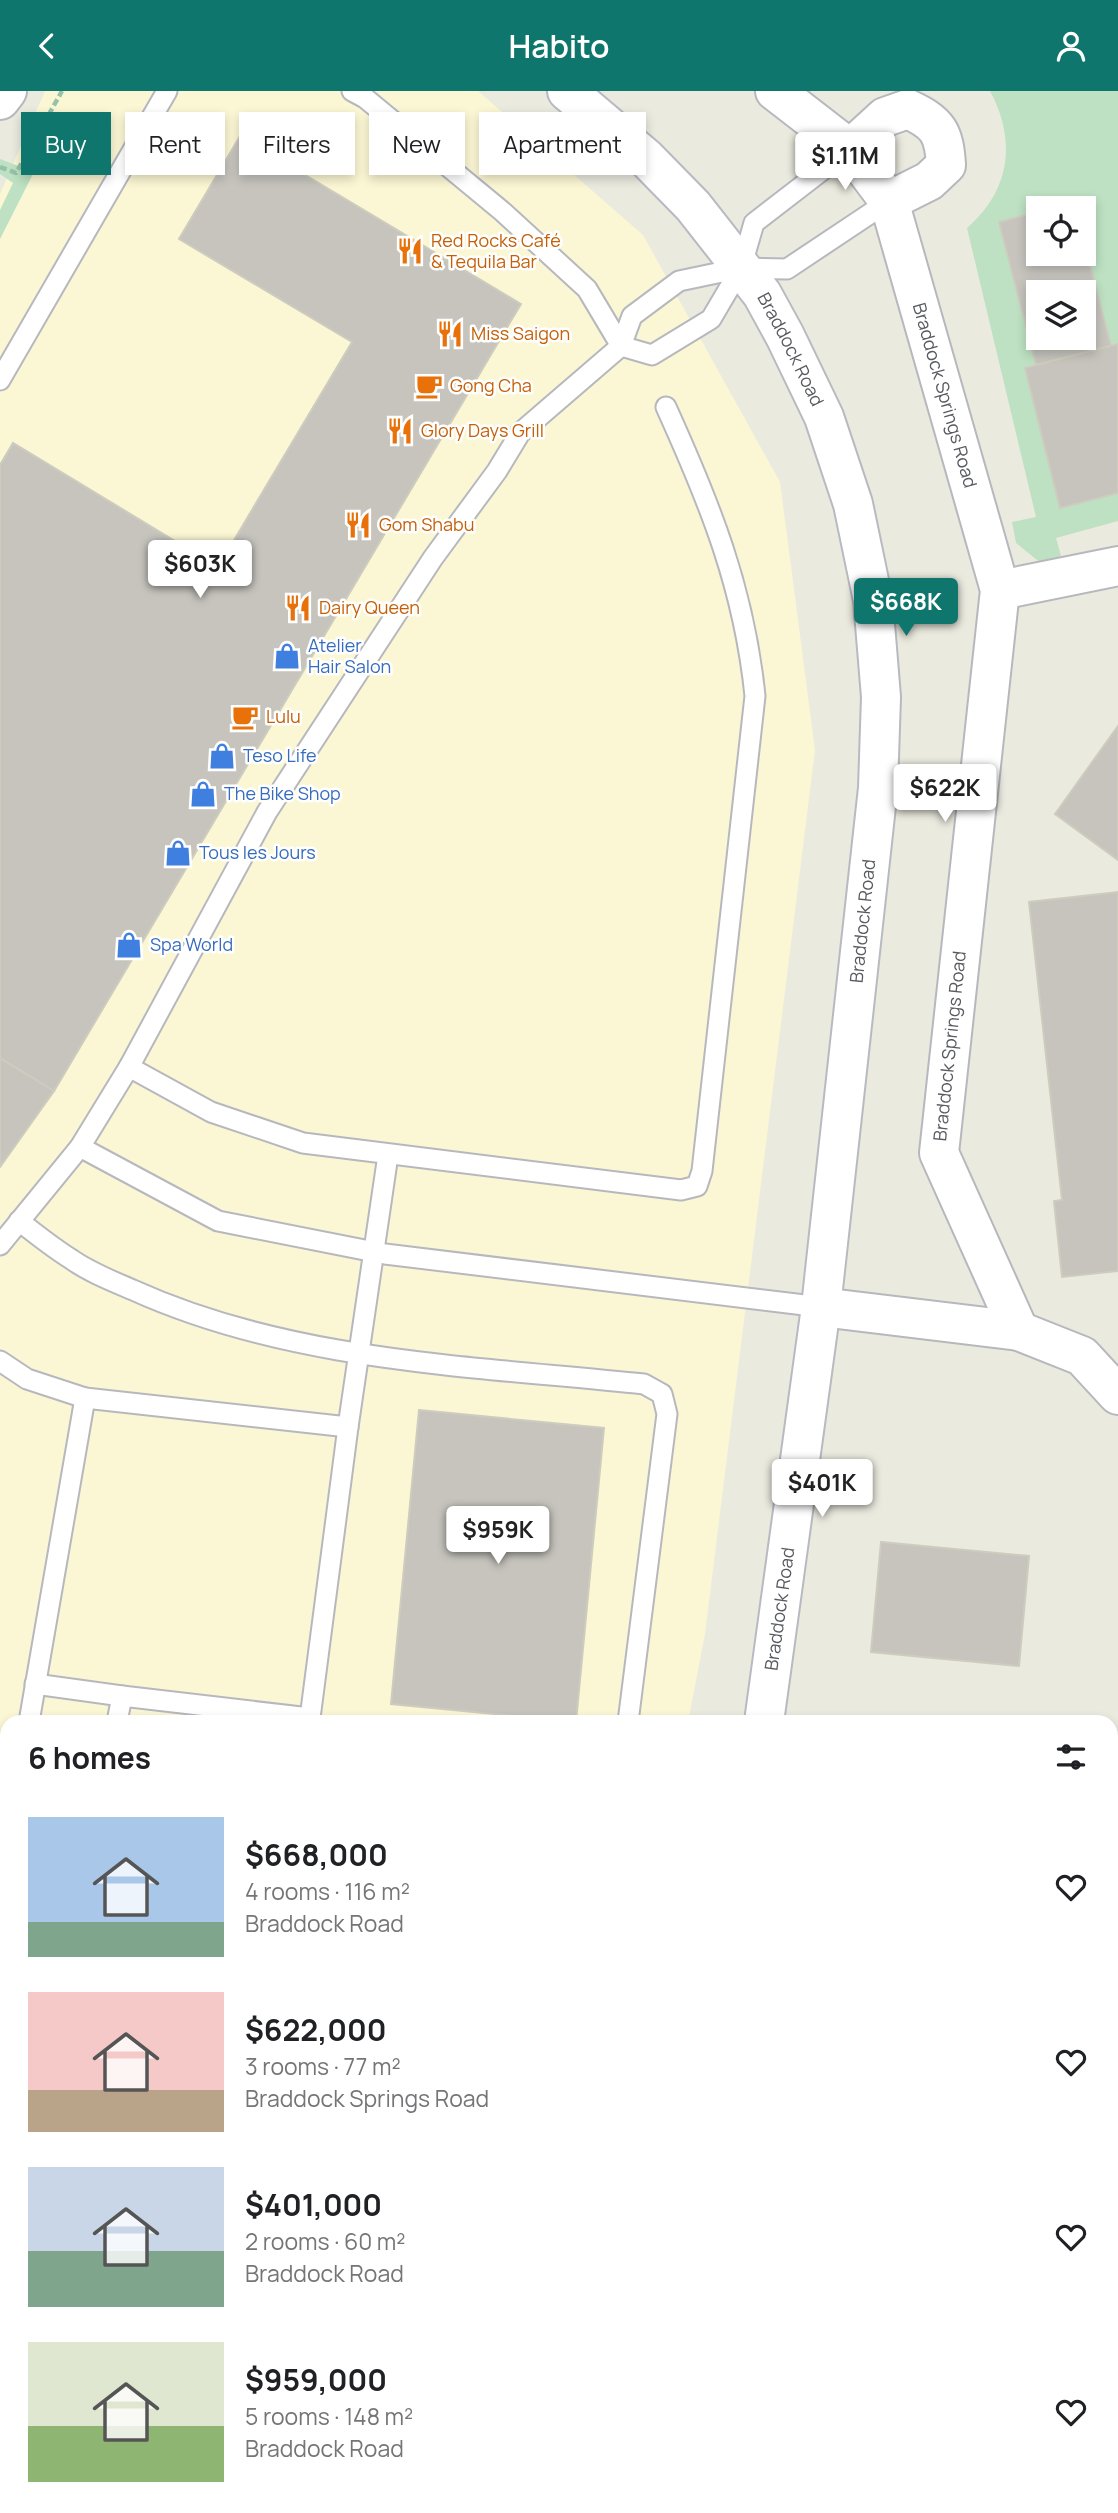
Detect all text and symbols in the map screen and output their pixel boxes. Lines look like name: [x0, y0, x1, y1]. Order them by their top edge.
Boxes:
text: Habito: [508, 24, 610, 68]
icon: back: [28, 27, 66, 65]
icon: person: [1052, 27, 1090, 65]
chip: Buy: [21, 112, 111, 175]
chip: Rent: [125, 112, 225, 175]
chip: Filters: [239, 112, 355, 175]
chip: New: [369, 112, 465, 175]
chip: Apartment: [479, 112, 646, 175]
pin: $1.11M: [788, 133, 902, 192]
text: $1.11M: [811, 139, 879, 171]
map controls: [1026, 196, 1096, 350]
button: locate: [1026, 196, 1096, 266]
place label: Red Rocks Café & Tequila Bar: [431, 228, 561, 273]
restaurant icon: Red Rocks Café & Tequila Bar: [395, 236, 425, 266]
button: layers: [1026, 280, 1096, 350]
street label: Braddock Road: [752, 288, 830, 410]
street label: Braddock Springs Road: [908, 300, 983, 490]
restaurant icon: Miss Saigon: [435, 319, 465, 349]
place label: Miss Saigon: [471, 321, 570, 345]
cafe icon: Gong Cha: [414, 371, 444, 401]
place label: Gong Cha: [450, 373, 532, 397]
restaurant icon: Glory Days Grill: [385, 416, 415, 446]
place label: Glory Days Grill: [421, 418, 544, 442]
restaurant icon: Gom Shabu: [343, 510, 373, 540]
place label: Gom Shabu: [379, 512, 474, 536]
pin: $603K: [151, 540, 249, 600]
text: $603K: [164, 547, 236, 579]
pin: $668K: [857, 579, 955, 638]
text: $668K: [870, 585, 942, 617]
restaurant icon: Dairy Queen: [283, 593, 313, 623]
place label: Dairy Queen: [319, 595, 420, 619]
place label: Atelier Hair Salon: [308, 633, 391, 678]
shop icon: Atelier Hair Salon: [272, 641, 302, 671]
cafe icon: Lulu: [230, 702, 260, 732]
place label: Lulu: [266, 704, 301, 728]
shop icon: Teso Life: [207, 741, 237, 771]
place label: Teso Life: [243, 743, 316, 767]
pin: $622K: [896, 765, 994, 824]
text: $622K: [909, 771, 981, 803]
shop icon: The Bike Shop: [188, 779, 218, 809]
place label: The Bike Shop: [224, 781, 341, 805]
shop icon: Tous les Jours: [163, 838, 193, 868]
place label: Tous les Jours: [199, 840, 316, 864]
street label: Braddock Road: [844, 858, 880, 984]
shop icon: Spa World: [114, 930, 144, 960]
place label: Spa World: [150, 932, 233, 956]
street label: Braddock Springs Road: [927, 950, 971, 1142]
pin: $401K: [773, 1459, 871, 1519]
text: $401K: [788, 1466, 856, 1498]
pin: $959K: [449, 1507, 547, 1566]
text: $959K: [462, 1513, 534, 1545]
street label: Braddock Road: [758, 1546, 800, 1672]
text: 6 homes: [28, 1737, 151, 1778]
icon: filters: [1052, 1738, 1090, 1776]
text: $668,000: [245, 1834, 388, 1875]
icon: home: [84, 1845, 168, 1929]
icon: heart: [1052, 1868, 1090, 1906]
text: 4 rooms · 116 m²: [245, 1875, 410, 1907]
text: Braddock Road: [245, 1907, 404, 1939]
text: $622,000: [245, 2009, 387, 2050]
icon: home: [84, 2020, 168, 2104]
icon: heart: [1052, 2043, 1090, 2081]
text: 3 rooms · 77 m²: [245, 2050, 401, 2082]
text: Braddock Springs Road: [245, 2082, 489, 2114]
text: $401,000: [245, 2184, 382, 2225]
icon: home: [84, 2195, 168, 2279]
icon: heart: [1052, 2218, 1090, 2256]
text: 2 rooms · 60 m²: [245, 2225, 406, 2257]
text: Braddock Road: [245, 2257, 404, 2289]
text: $959,000: [245, 2359, 387, 2400]
icon: home: [84, 2370, 168, 2454]
icon: heart: [1052, 2393, 1090, 2431]
text: 5 rooms · 148 m²: [245, 2400, 413, 2432]
text: Braddock Road: [245, 2432, 404, 2464]

